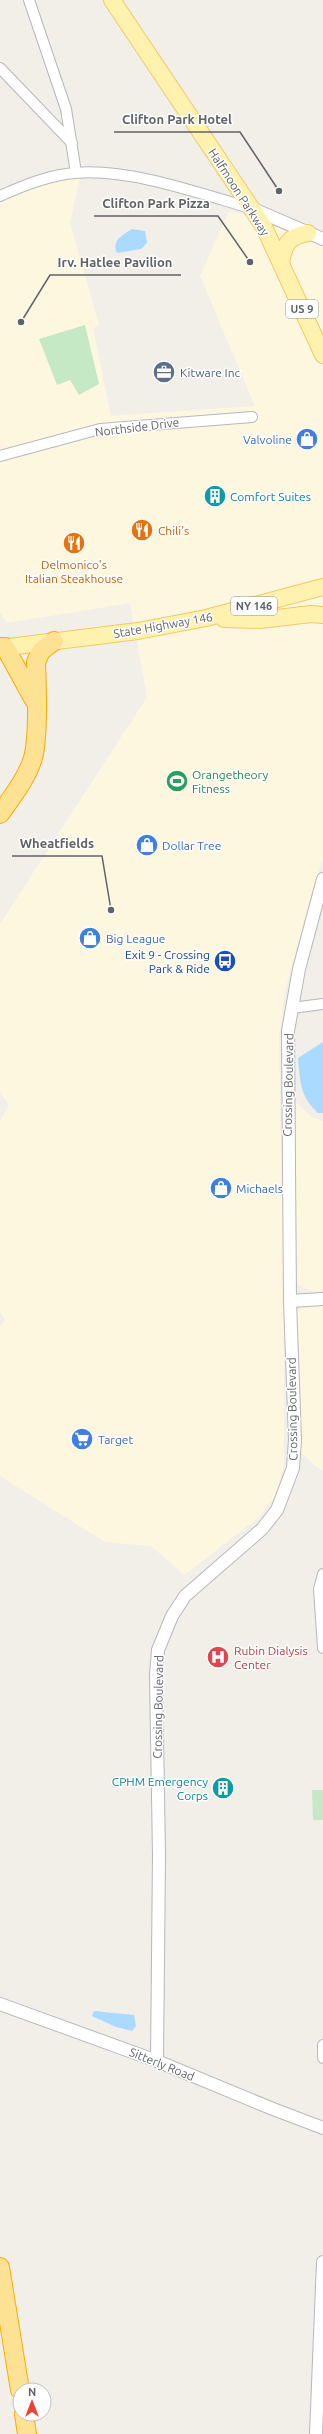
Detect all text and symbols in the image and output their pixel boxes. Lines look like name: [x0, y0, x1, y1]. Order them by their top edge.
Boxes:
callout: Clifton Park Hotel: [114, 107, 240, 132]
text: Clifton Park Hotel: [122, 112, 232, 126]
street label: Halfmoon Parkway: [206, 146, 272, 238]
callout: Clifton Park Pizza: [94, 191, 218, 216]
text: Clifton Park Pizza: [102, 196, 210, 210]
callout: Irv. Hatlee Pavilion: [50, 250, 181, 275]
text: Irv. Hatlee Pavilion: [58, 255, 172, 269]
road number: US 9: [286, 300, 318, 318]
office icon: Kitware Inc: [151, 359, 177, 385]
place label: Kitware Inc: [180, 366, 240, 379]
street label: Northside Drive: [94, 415, 180, 439]
shop icon: Valvoline: [294, 426, 320, 452]
place label: Valvoline: [243, 433, 292, 446]
building icon: Comfort Suites: [202, 483, 228, 509]
place label: Comfort Suites: [230, 490, 311, 503]
restaurant icon: Chili's: [129, 517, 155, 543]
place label: Chili's: [158, 524, 189, 537]
restaurant icon: Delmonico's Italian Steakhouse: [61, 530, 87, 556]
place label: Delmonico's Italian Steakhouse: [25, 558, 123, 585]
road number: NY 146: [231, 597, 277, 615]
street label: State Highway 146: [112, 610, 214, 640]
sports icon: Orangetheory Fitness: [164, 768, 190, 794]
place label: Orangetheory Fitness: [192, 768, 268, 795]
callout: Wheatfields: [12, 831, 102, 856]
shop icon: Dollar Tree: [134, 832, 160, 858]
text: Wheatfields: [20, 836, 94, 850]
place label: Dollar Tree: [162, 839, 221, 852]
shop icon: Big League: [77, 925, 103, 951]
place label: Big League: [106, 932, 165, 945]
place label: Exit 9 - Crossing Park & Ride: [125, 948, 210, 975]
bus stop icon: Exit 9 - Crossing Park & Ride: [212, 948, 238, 974]
street label: Crossing Boulevard: [281, 1033, 295, 1137]
shop icon: Michaels: [208, 1175, 234, 1201]
place label: Michaels: [236, 1182, 283, 1195]
street label: Crossing Boulevard: [285, 1357, 299, 1461]
supermarket icon: Target: [69, 1426, 95, 1452]
place label: Target: [98, 1433, 133, 1446]
hospital icon: Rubin Dialysis Center: [205, 1644, 231, 1670]
place label: Rubin Dialysis Center: [234, 1644, 308, 1671]
street label: Crossing Boulevard: [151, 1655, 165, 1759]
place label: CPHM Emergency Corps: [112, 1775, 208, 1802]
building icon: CPHM Emergency Corps: [210, 1775, 236, 1801]
street label: Sitterly Road: [128, 2045, 196, 2083]
north arrow: [12, 2382, 52, 2422]
text: N: [28, 2386, 36, 2398]

